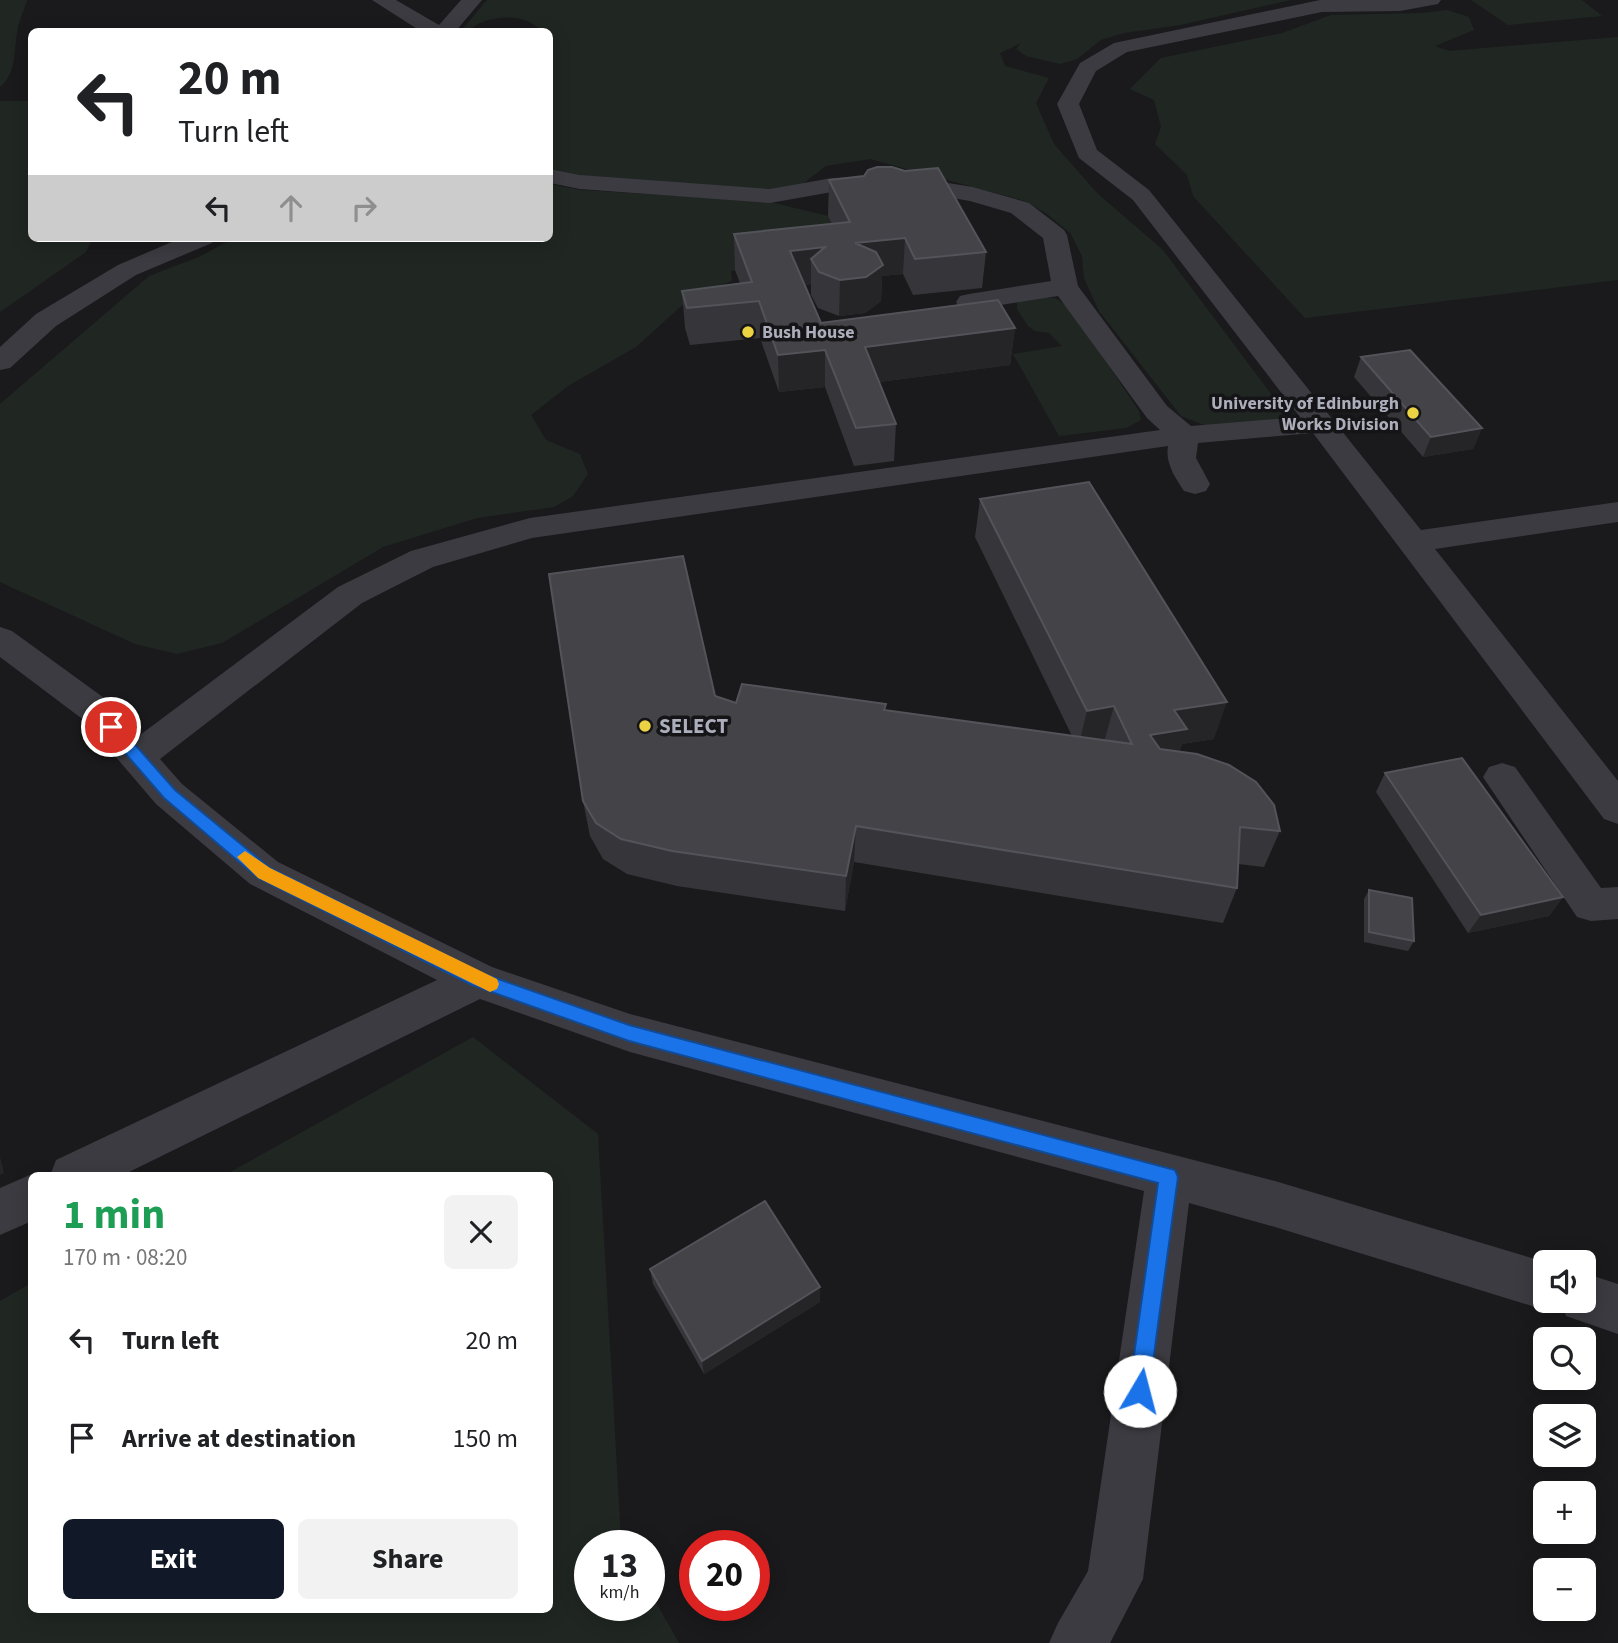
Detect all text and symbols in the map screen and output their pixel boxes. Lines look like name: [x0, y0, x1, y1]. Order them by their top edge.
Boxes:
text: 20 m: [178, 44, 282, 114]
icon: left: [63, 56, 154, 147]
text: Turn left: [178, 109, 289, 155]
icon: left: [199, 189, 237, 227]
icon: ahead: [272, 189, 310, 227]
icon: right: [345, 189, 383, 227]
place label: Bush House: [762, 320, 855, 345]
marker: Bush House: [740, 324, 756, 340]
place label: University of Edinburgh Works Division: [1211, 391, 1399, 437]
marker: University of Edinburgh Works Division: [1405, 405, 1421, 421]
pin: [81, 697, 141, 757]
icon: arrive: [92, 708, 130, 746]
place label: SELECT: [659, 711, 729, 741]
marker: SELECT: [637, 718, 653, 734]
text: 1 min: [63, 1185, 165, 1245]
button: close: [444, 1195, 518, 1269]
text: 170 m · 08:20: [63, 1241, 187, 1274]
map controls: [1533, 1250, 1596, 1621]
button: sound: [1533, 1250, 1596, 1313]
icon: left: [63, 1321, 101, 1359]
text: Turn left: [122, 1322, 219, 1359]
text: 20 m: [465, 1322, 518, 1359]
button: search: [1533, 1327, 1596, 1390]
position arrow: [1103, 1354, 1177, 1428]
button: layers: [1533, 1404, 1596, 1467]
icon: arrive: [63, 1419, 101, 1457]
text: Arrive at destination: [122, 1420, 356, 1457]
text: 150 m: [452, 1420, 518, 1457]
button: +: [1533, 1481, 1596, 1544]
button: Exit: [63, 1519, 284, 1599]
button: Share: [298, 1519, 518, 1599]
speed limit sign: 20: [679, 1530, 770, 1621]
text: 13: [601, 1541, 638, 1591]
button: −: [1533, 1558, 1596, 1621]
text: km/h: [600, 1580, 639, 1605]

